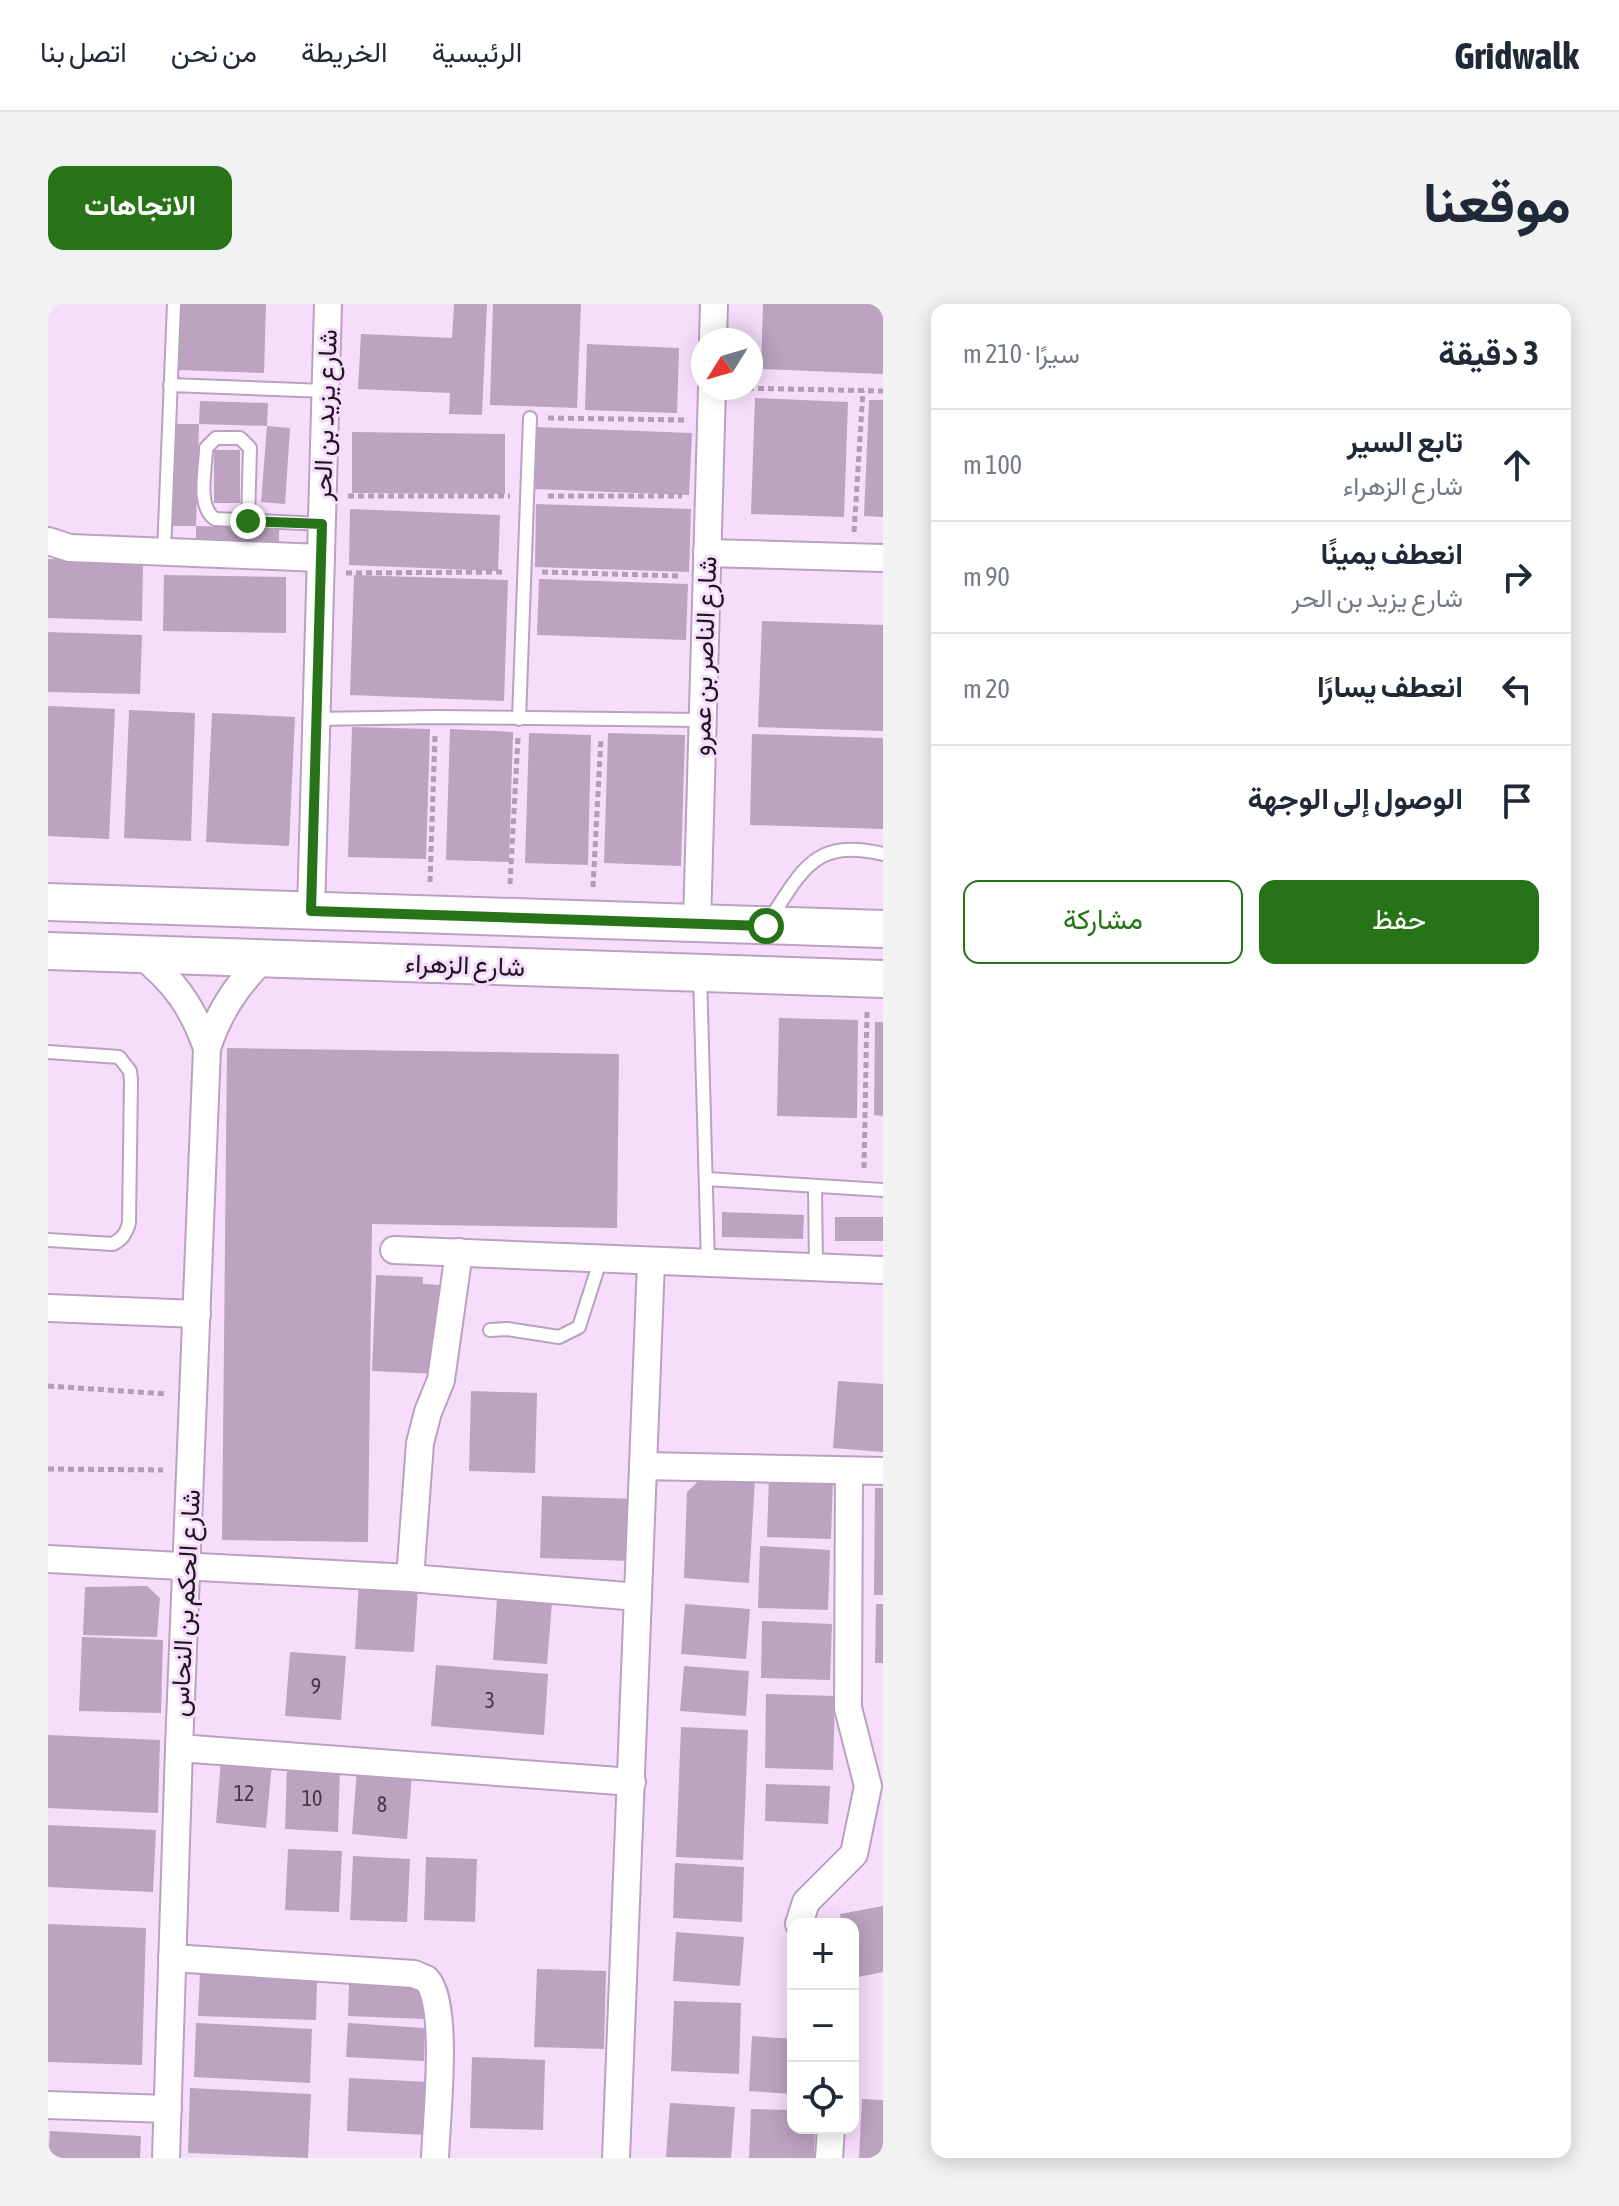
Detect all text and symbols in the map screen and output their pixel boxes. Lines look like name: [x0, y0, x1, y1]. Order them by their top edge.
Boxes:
text: Gridwalk: [1454, 34, 1579, 77]
text: اتصل بنا: [40, 36, 127, 68]
text: من نحن: [171, 36, 257, 68]
text: الخريطة: [301, 36, 388, 68]
text: الرئيسية: [432, 36, 522, 68]
button: الاتجاهات: [48, 166, 232, 250]
text: موقعنا: [1423, 170, 1571, 234]
north arrow: [691, 328, 763, 400]
street label: شارع يزيد بن الحر: [307, 329, 346, 502]
text: 3 دقيقة: [1438, 333, 1539, 372]
text: سيرًا · 210 m: [963, 339, 1080, 369]
text: تابع السير: [1347, 424, 1463, 458]
icon: ahead: [1495, 443, 1539, 487]
text: 100 m: [963, 450, 1022, 480]
text: شارع الزهراء: [1343, 471, 1463, 501]
route end: [230, 503, 266, 539]
text: انعطف يمينًا: [1321, 536, 1463, 570]
icon: right: [1495, 555, 1539, 599]
street label: شارع الناصر بن عمرو: [686, 556, 725, 757]
text: 90 m: [963, 562, 1010, 592]
text: شارع يزيد بن الحر: [1291, 583, 1463, 613]
icon: left: [1495, 667, 1539, 711]
text: انعطف يسارًا: [1317, 669, 1463, 703]
text: 20 m: [963, 674, 1010, 704]
icon: arrive: [1495, 779, 1539, 823]
text: الوصول إلى الوجهة: [1247, 781, 1463, 815]
button: مشاركة: [963, 880, 1243, 964]
button: حفظ: [1259, 880, 1539, 964]
route start: [748, 908, 784, 944]
street label: شارع الزهراء: [404, 948, 526, 985]
street label: شارع الحكم بن النحاس: [164, 1488, 209, 1718]
house number: 9: [311, 1673, 321, 1699]
house number: 3: [485, 1687, 495, 1713]
house number: 12: [234, 1780, 254, 1806]
house number: 10: [302, 1785, 322, 1811]
house number: 8: [377, 1791, 387, 1817]
map controls: [787, 1918, 859, 2134]
button: +: [787, 1918, 859, 1990]
button: −: [787, 1990, 859, 2062]
button: locate: [787, 2062, 859, 2134]

